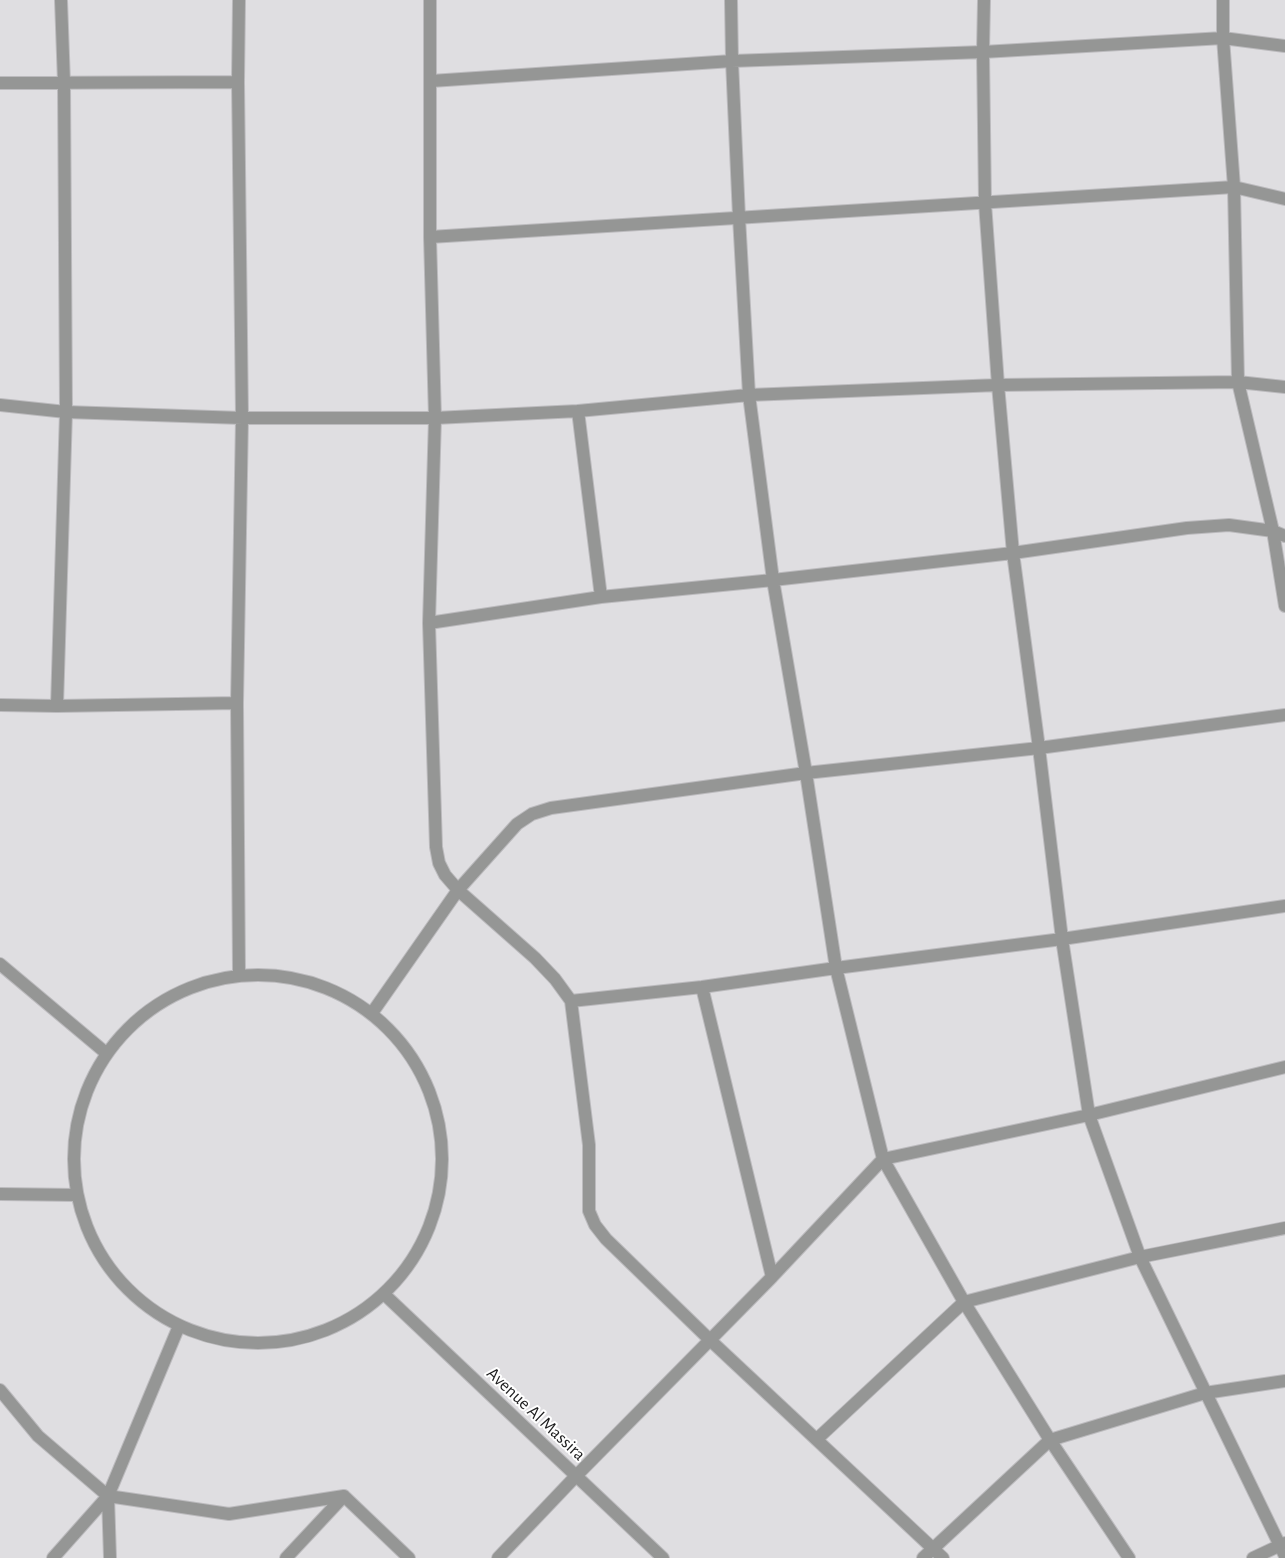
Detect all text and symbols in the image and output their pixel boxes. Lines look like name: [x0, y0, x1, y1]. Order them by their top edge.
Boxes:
street label: Avenue Al Massira: [482, 1363, 590, 1465]

